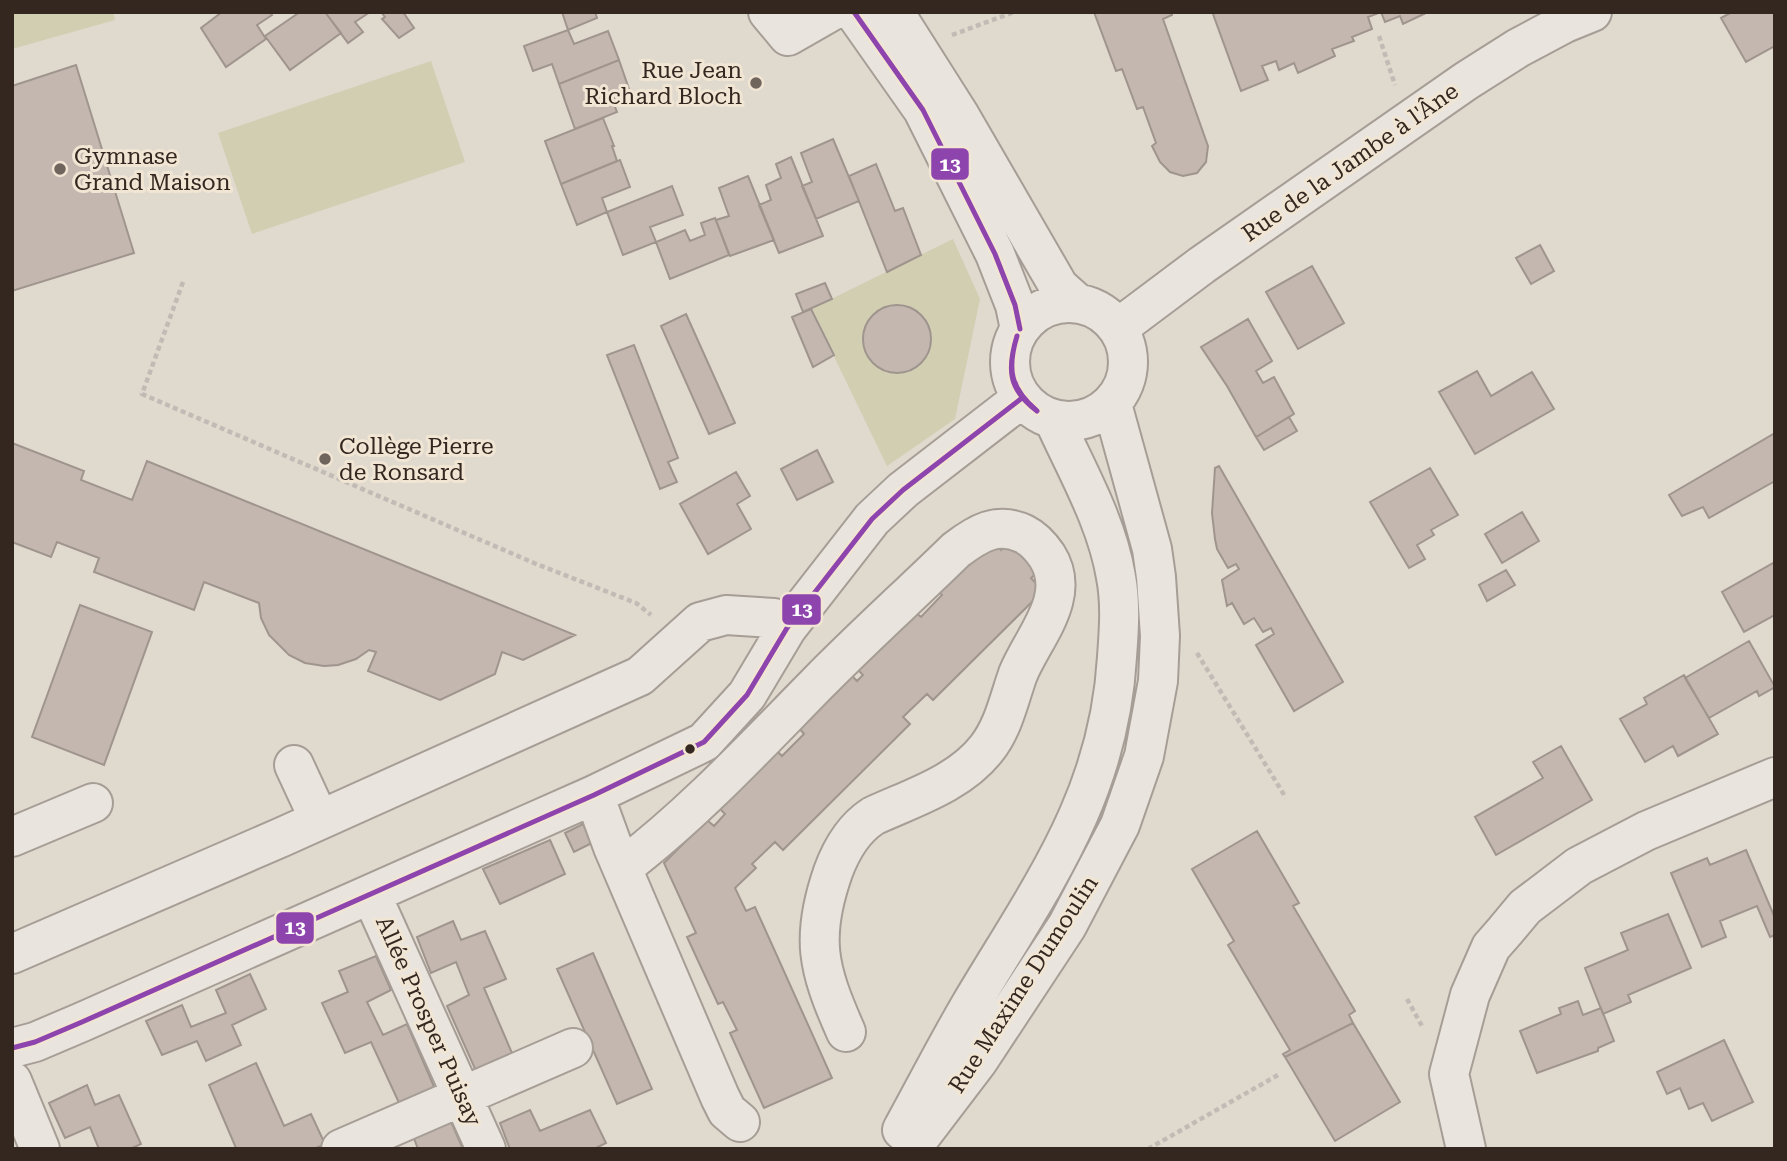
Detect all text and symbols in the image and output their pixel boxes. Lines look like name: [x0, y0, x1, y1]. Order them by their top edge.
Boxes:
place label: Rue Jean Richard Bloch: [584, 57, 742, 110]
marker: Rue Jean Richard Bloch: [748, 75, 764, 91]
street label: Rue de la Jambe à l'Âne: [1237, 77, 1464, 247]
place label: Gymnase Grand Maison: [74, 143, 231, 196]
line badge: 13: [930, 147, 970, 181]
text: 13: [939, 153, 961, 176]
marker: Gymnase Grand Maison: [52, 161, 68, 177]
place label: Collège Pierre de Ronsard: [339, 433, 494, 486]
marker: Collège Pierre de Ronsard: [317, 451, 333, 467]
line badge: 13: [781, 593, 822, 626]
text: 13: [791, 598, 813, 621]
unlabelled marker: [683, 742, 697, 756]
street label: Rue Maxime Dumoulin: [943, 870, 1104, 1098]
line badge: 13: [275, 911, 315, 945]
street label: Allée Prosper Puisay: [370, 912, 487, 1131]
text: 13: [284, 916, 306, 939]

